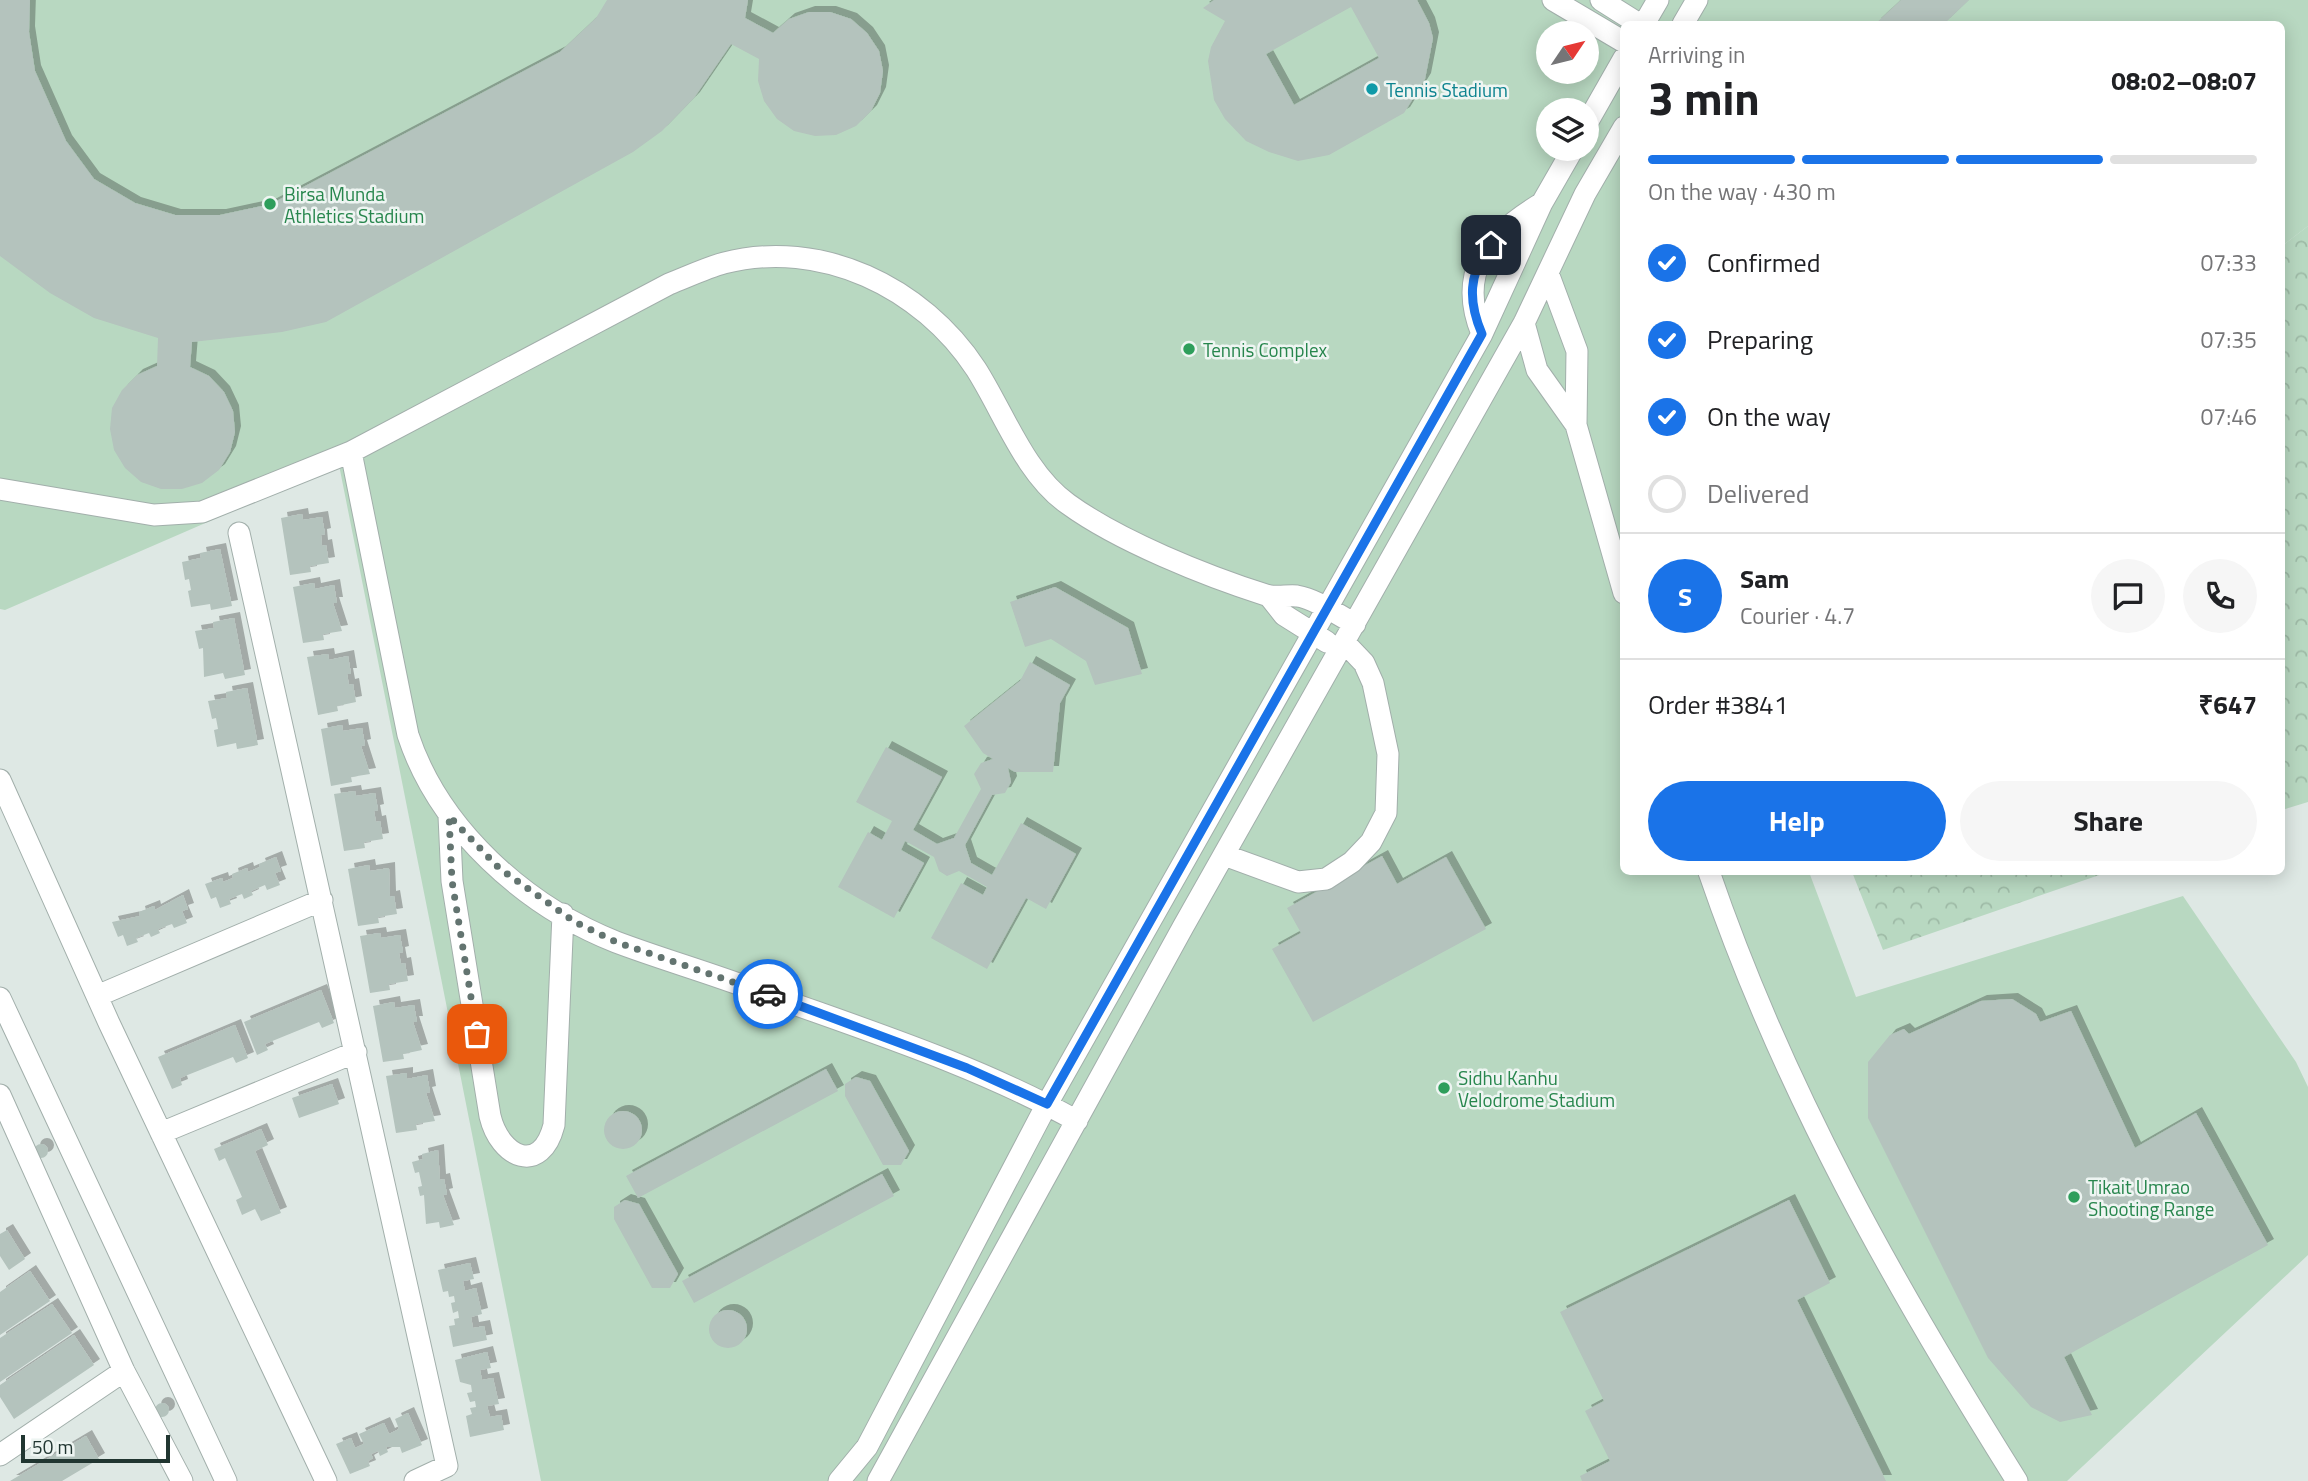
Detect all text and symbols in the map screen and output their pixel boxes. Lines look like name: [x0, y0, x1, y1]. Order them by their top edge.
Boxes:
north arrow: [1536, 21, 1600, 84]
map controls: [1536, 21, 1599, 161]
text: Arriving in: [1648, 37, 1745, 72]
text: 08:02–08:07: [2111, 61, 2257, 100]
text: 3 min: [1648, 63, 1760, 133]
place label: Tennis Stadium: [1386, 75, 1508, 104]
marker: Tennis Stadium: [1364, 81, 1380, 97]
button: layers: [1536, 98, 1599, 161]
text: On the way · 430 m: [1648, 174, 1836, 209]
place label: Birsa Munda Athletics Stadium: [284, 179, 424, 230]
marker: Birsa Munda Athletics Stadium: [262, 196, 278, 212]
pin: [1461, 215, 1521, 275]
icon: home: [1472, 226, 1510, 264]
text: Confirmed: [1707, 243, 1821, 282]
icon: check: [1648, 244, 1686, 282]
text: 07:33: [2200, 245, 2257, 280]
text: Preparing: [1707, 320, 1813, 359]
icon: check: [1648, 321, 1686, 359]
text: 07:35: [2200, 322, 2257, 357]
place label: Tennis Complex: [1203, 335, 1327, 364]
marker: Tennis Complex: [1181, 341, 1197, 357]
text: On the way: [1707, 397, 1831, 436]
icon: check: [1648, 398, 1686, 436]
text: 07:46: [2200, 399, 2257, 434]
text: Delivered: [1707, 474, 1810, 513]
text: Sam: [1740, 559, 1789, 598]
button: chat: [2091, 559, 2165, 633]
button: phone: [2183, 559, 2257, 633]
text: S: [1678, 577, 1692, 616]
text: Courier · 4.7: [1740, 598, 1855, 633]
text: Order #3841: [1648, 685, 1788, 724]
text: ₹647: [2198, 685, 2257, 724]
button: Help: [1648, 781, 1946, 861]
button: Share: [1960, 781, 2257, 861]
courier: [733, 959, 803, 1029]
icon: car: [749, 975, 787, 1013]
pin: [447, 1004, 507, 1064]
icon: bag: [458, 1015, 496, 1053]
place label: Sidhu Kanhu Velodrome Stadium: [1458, 1063, 1615, 1114]
marker: Sidhu Kanhu Velodrome Stadium: [1436, 1080, 1452, 1096]
place label: Tikait Umrao Shooting Range: [2088, 1172, 2214, 1223]
marker: Tikait Umrao Shooting Range: [2066, 1189, 2082, 1205]
scale bar: [21, 1432, 170, 1464]
text: 50 m: [32, 1432, 73, 1461]

